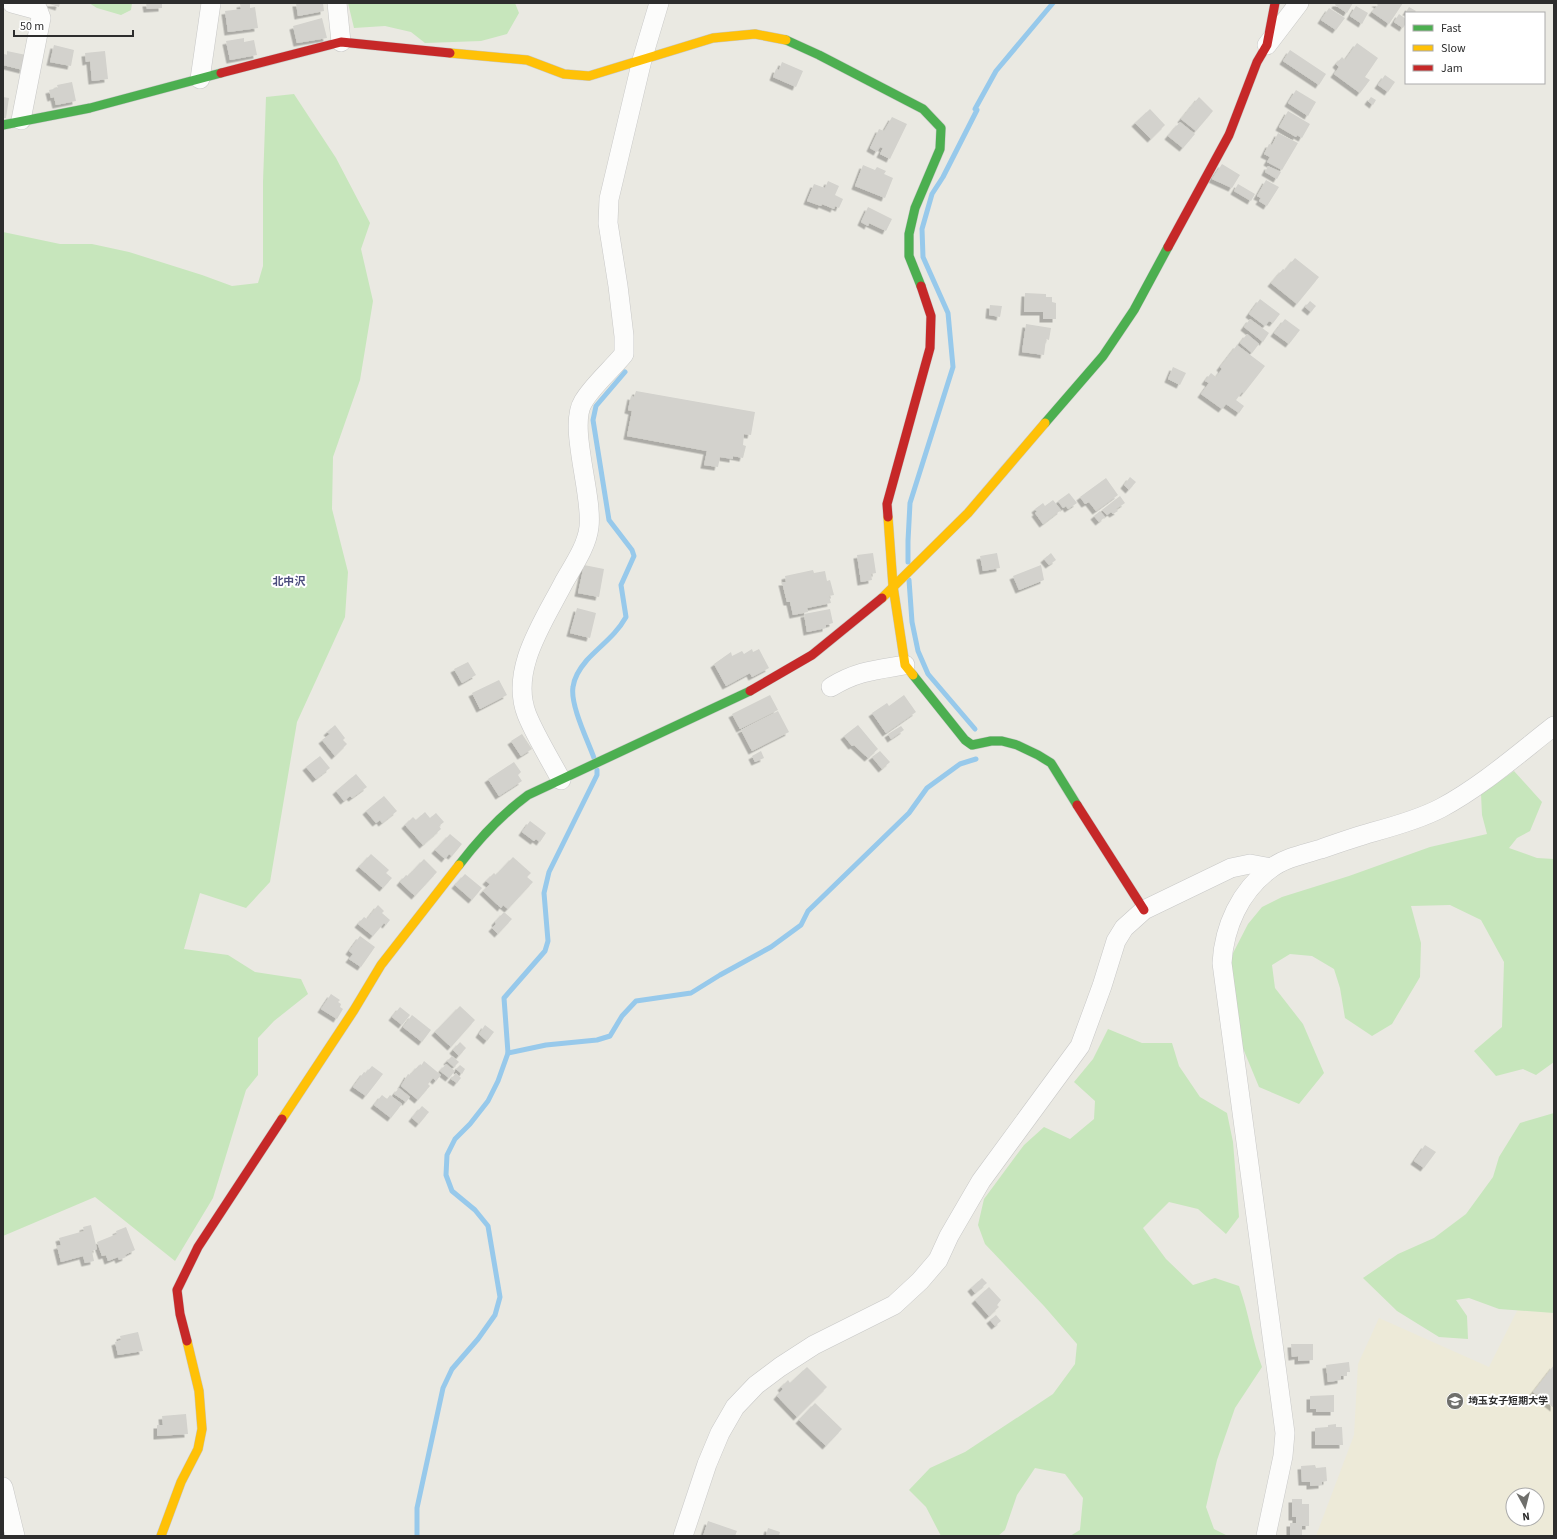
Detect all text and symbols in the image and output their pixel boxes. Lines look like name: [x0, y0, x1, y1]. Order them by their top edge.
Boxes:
scale bar: [14, 12, 133, 38]
legend: [1405, 12, 1545, 84]
text: 50 m: [20, 18, 44, 35]
text: Fast: [1441, 20, 1461, 37]
text: Slow: [1441, 40, 1466, 57]
text: Jam: [1441, 60, 1463, 77]
district label: 北中沢: [273, 574, 306, 589]
school or university icon: 埼玉女子短期大学: [1445, 1391, 1465, 1411]
place label: 埼玉女子短期大学: [1468, 1394, 1548, 1408]
north arrow: [1505, 1487, 1545, 1527]
text: N: [1522, 1509, 1531, 1524]

